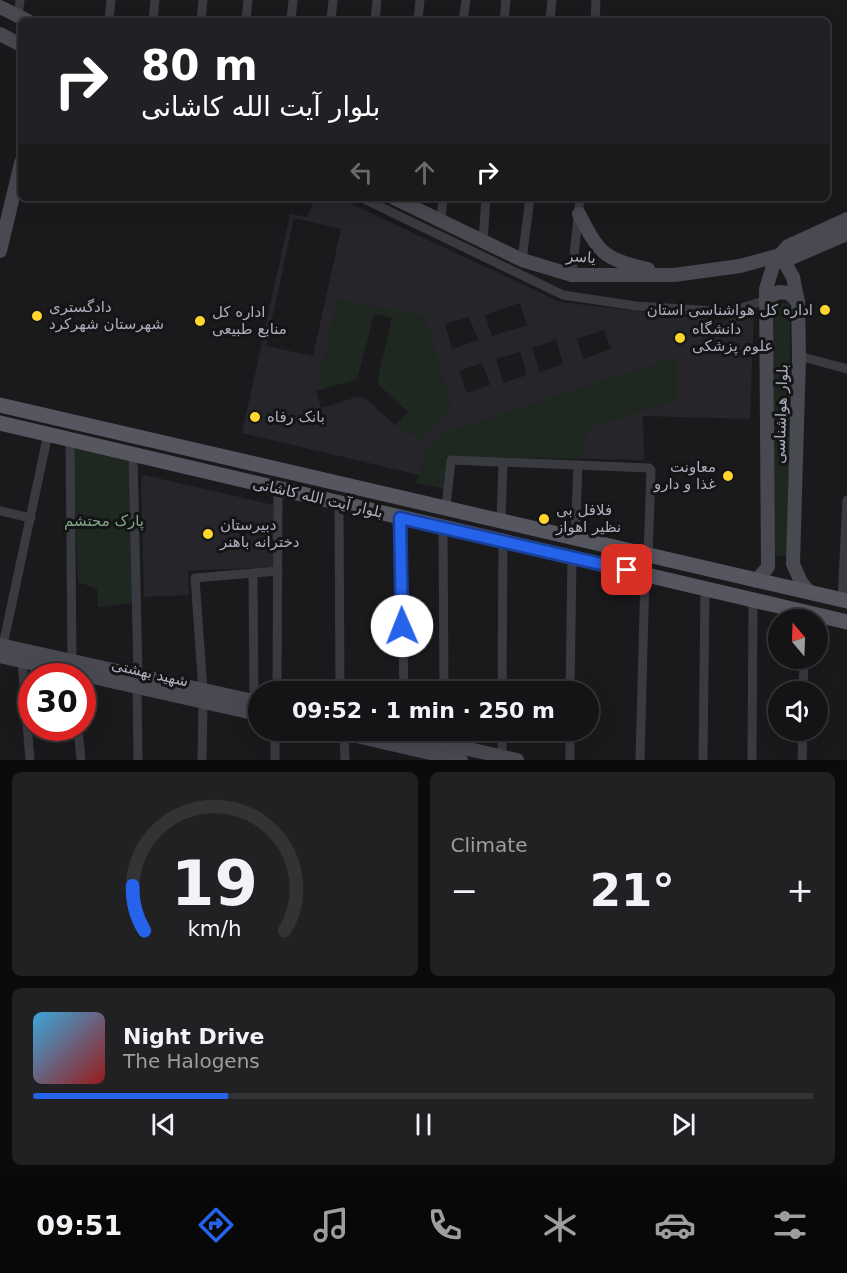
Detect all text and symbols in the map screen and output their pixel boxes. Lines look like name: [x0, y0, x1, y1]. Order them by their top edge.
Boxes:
text: 80 m: [141, 41, 258, 90]
icon: right: [42, 42, 120, 120]
text: بلوار آیت الله کاشانی: [141, 91, 380, 122]
icon: left: [345, 156, 378, 189]
icon: ahead: [408, 156, 441, 189]
icon: right: [471, 156, 504, 189]
street label: یاسر: [565, 247, 596, 267]
place label: دادگستری شهرستان شهرکرد: [49, 298, 164, 333]
place label: اداره کل هواشناسی استان: [647, 301, 813, 319]
place label: اداره کل منابع طبیعی: [212, 303, 287, 338]
marker: اداره کل هواشناسی استان: [818, 303, 832, 317]
marker: دادگستری شهرستان شهرکرد: [30, 309, 44, 323]
marker: اداره کل منابع طبیعی: [193, 314, 207, 328]
place label: دانشگاه علوم پزشکی: [692, 320, 774, 356]
marker: دانشگاه علوم پزشکی: [673, 331, 687, 345]
street label: بلوار هواشناسی: [770, 364, 792, 464]
place label: بانک رفاه: [267, 408, 325, 426]
marker: بانک رفاه: [248, 410, 262, 424]
place label: معاونت غذا و دارو: [653, 458, 716, 493]
marker: معاونت غذا و دارو: [721, 469, 735, 483]
street label: بلوار آیت الله کاشانی: [251, 474, 385, 522]
place label: فلافل بی نظیر اهواز: [555, 501, 621, 536]
park label: پارک محتشم: [64, 512, 144, 531]
marker: فلافل بی نظیر اهواز: [537, 512, 551, 526]
place label: دبیرستان دخترانه باهنر: [219, 516, 299, 551]
marker: دبیرستان دخترانه باهنر: [201, 527, 215, 541]
pin: [601, 544, 652, 595]
icon: arrive: [610, 553, 643, 586]
position arrow: [370, 594, 434, 658]
north arrow: [768, 609, 828, 669]
map controls: [768, 609, 828, 741]
street label: شهید بهشتی: [110, 655, 190, 691]
speed limit sign: 30: [18, 663, 96, 741]
button: sound: [768, 681, 828, 741]
text: 09:52 · 1 min · 250 m: [292, 698, 555, 723]
text: Climate: [451, 833, 527, 857]
text: 19: [171, 847, 258, 920]
text: 21°: [590, 864, 675, 917]
text: −: [451, 871, 478, 910]
text: +: [786, 871, 814, 910]
text: km/h: [188, 916, 242, 941]
text: Night Drive: [123, 1024, 264, 1049]
text: The Halogens: [123, 1049, 260, 1073]
icon: previous: [147, 1108, 180, 1141]
icon: pause: [407, 1108, 440, 1141]
icon: next: [667, 1108, 700, 1141]
icon: directions: [195, 1204, 237, 1246]
icon: music: [310, 1204, 352, 1246]
icon: phone: [424, 1204, 466, 1246]
icon: climate: [539, 1204, 581, 1246]
icon: car: [654, 1204, 696, 1246]
icon: filters: [769, 1204, 811, 1246]
text: 09:51: [36, 1210, 122, 1241]

